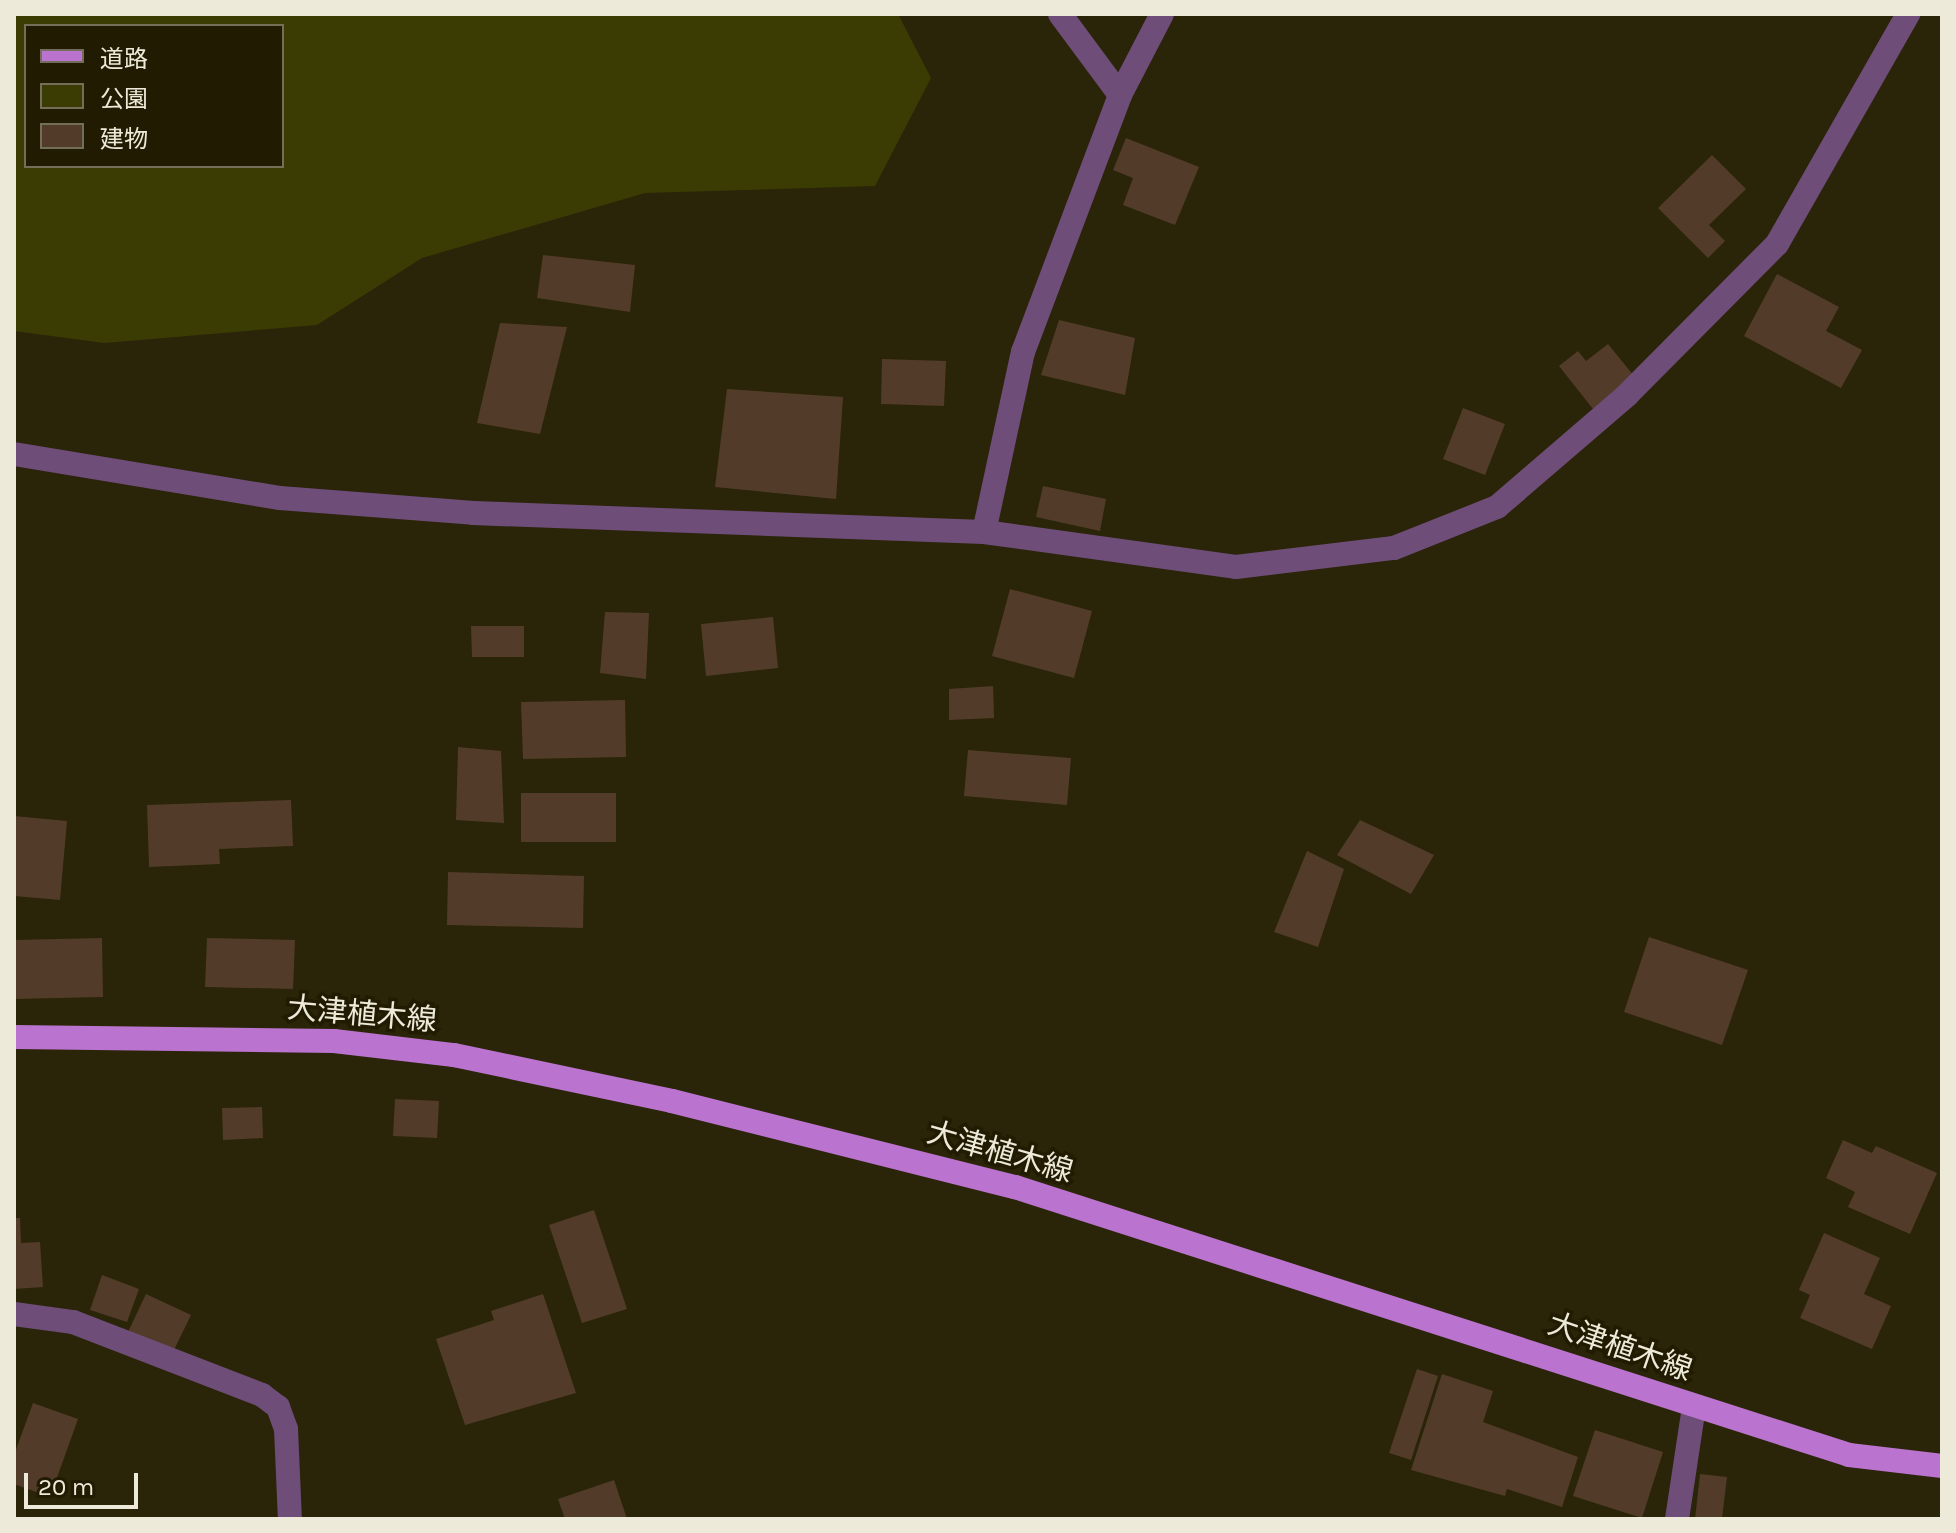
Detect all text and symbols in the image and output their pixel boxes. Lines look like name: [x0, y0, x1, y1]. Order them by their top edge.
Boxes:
legend: [24, 24, 284, 168]
text: 道路: [100, 45, 148, 73]
text: 公園: [100, 85, 148, 113]
text: 建物: [100, 125, 148, 153]
street label: 大津植木線: [286, 990, 438, 1038]
street label: 大津植木線: [923, 1114, 1077, 1190]
street label: 大津植木線: [1543, 1306, 1697, 1388]
scale bar: [28, 1457, 142, 1507]
text: 20 m: [38, 1473, 94, 1501]

